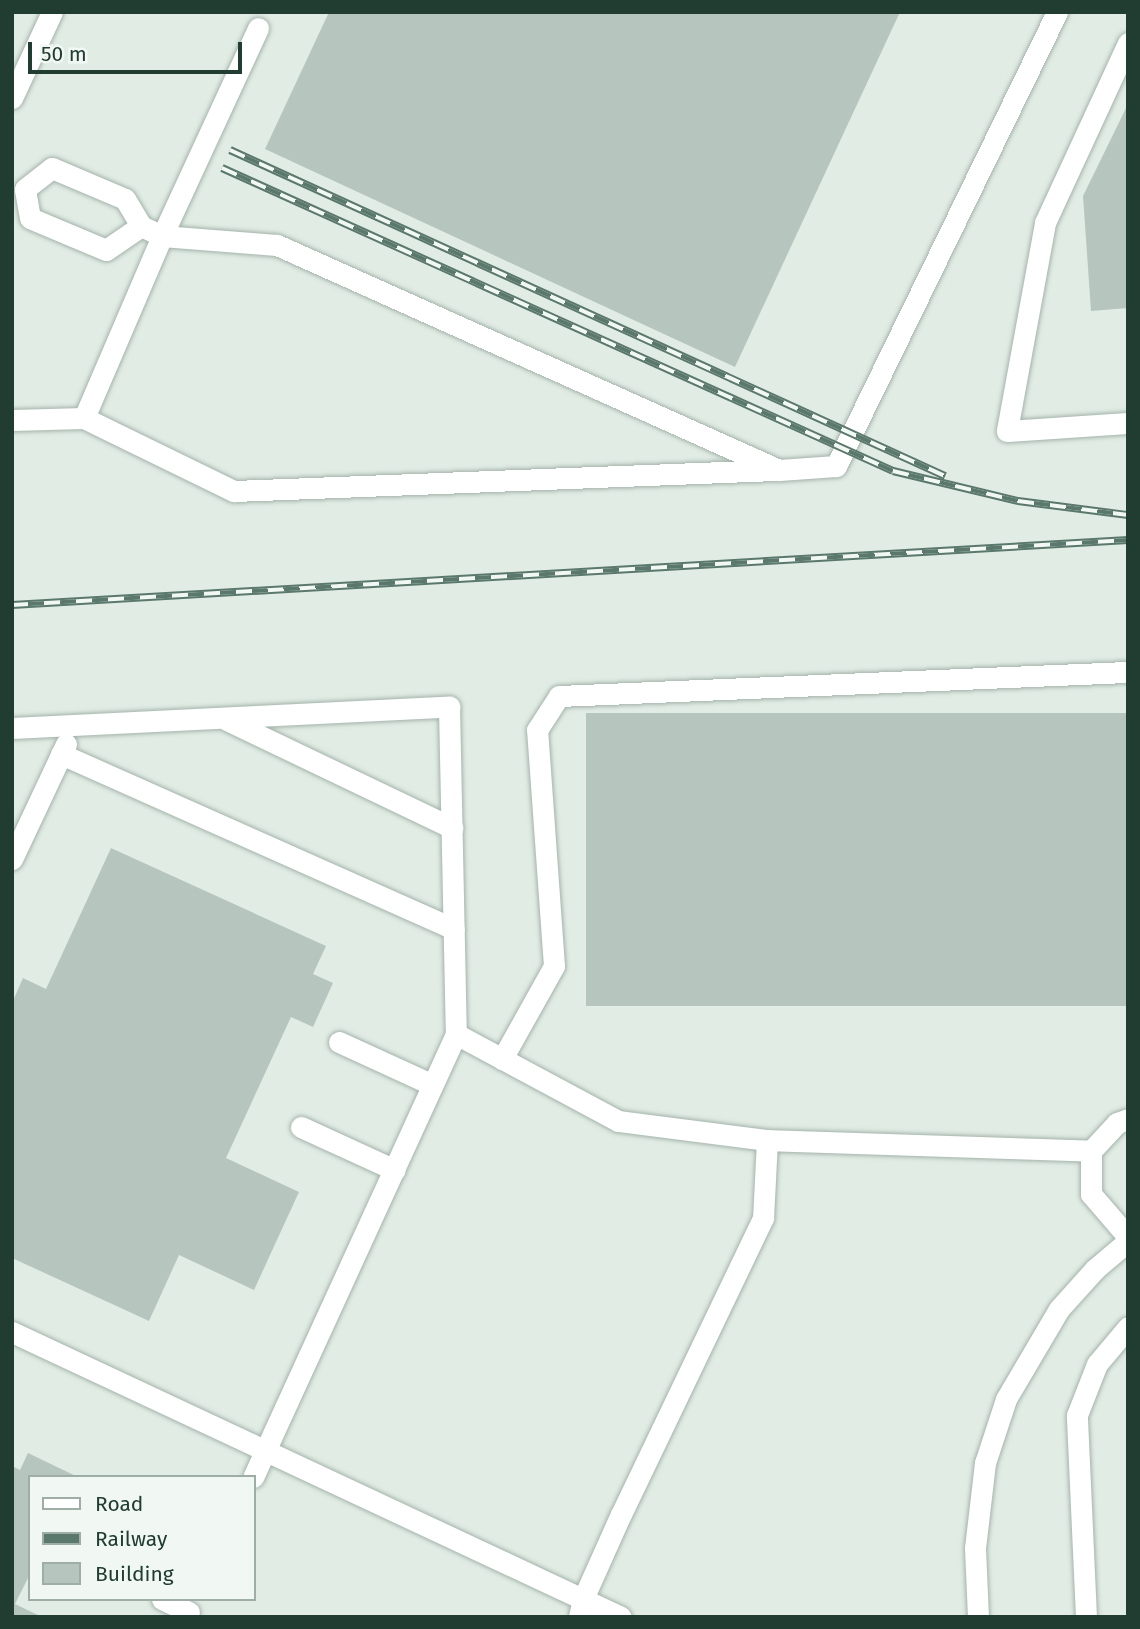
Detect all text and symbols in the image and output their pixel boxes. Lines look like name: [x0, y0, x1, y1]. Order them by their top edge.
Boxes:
scale bar: [32, 28, 245, 72]
text: 50 m: [41, 41, 87, 67]
legend: [28, 1475, 256, 1601]
text: Road: [95, 1491, 143, 1517]
text: Railway: [95, 1526, 167, 1552]
text: Building: [95, 1561, 174, 1587]

